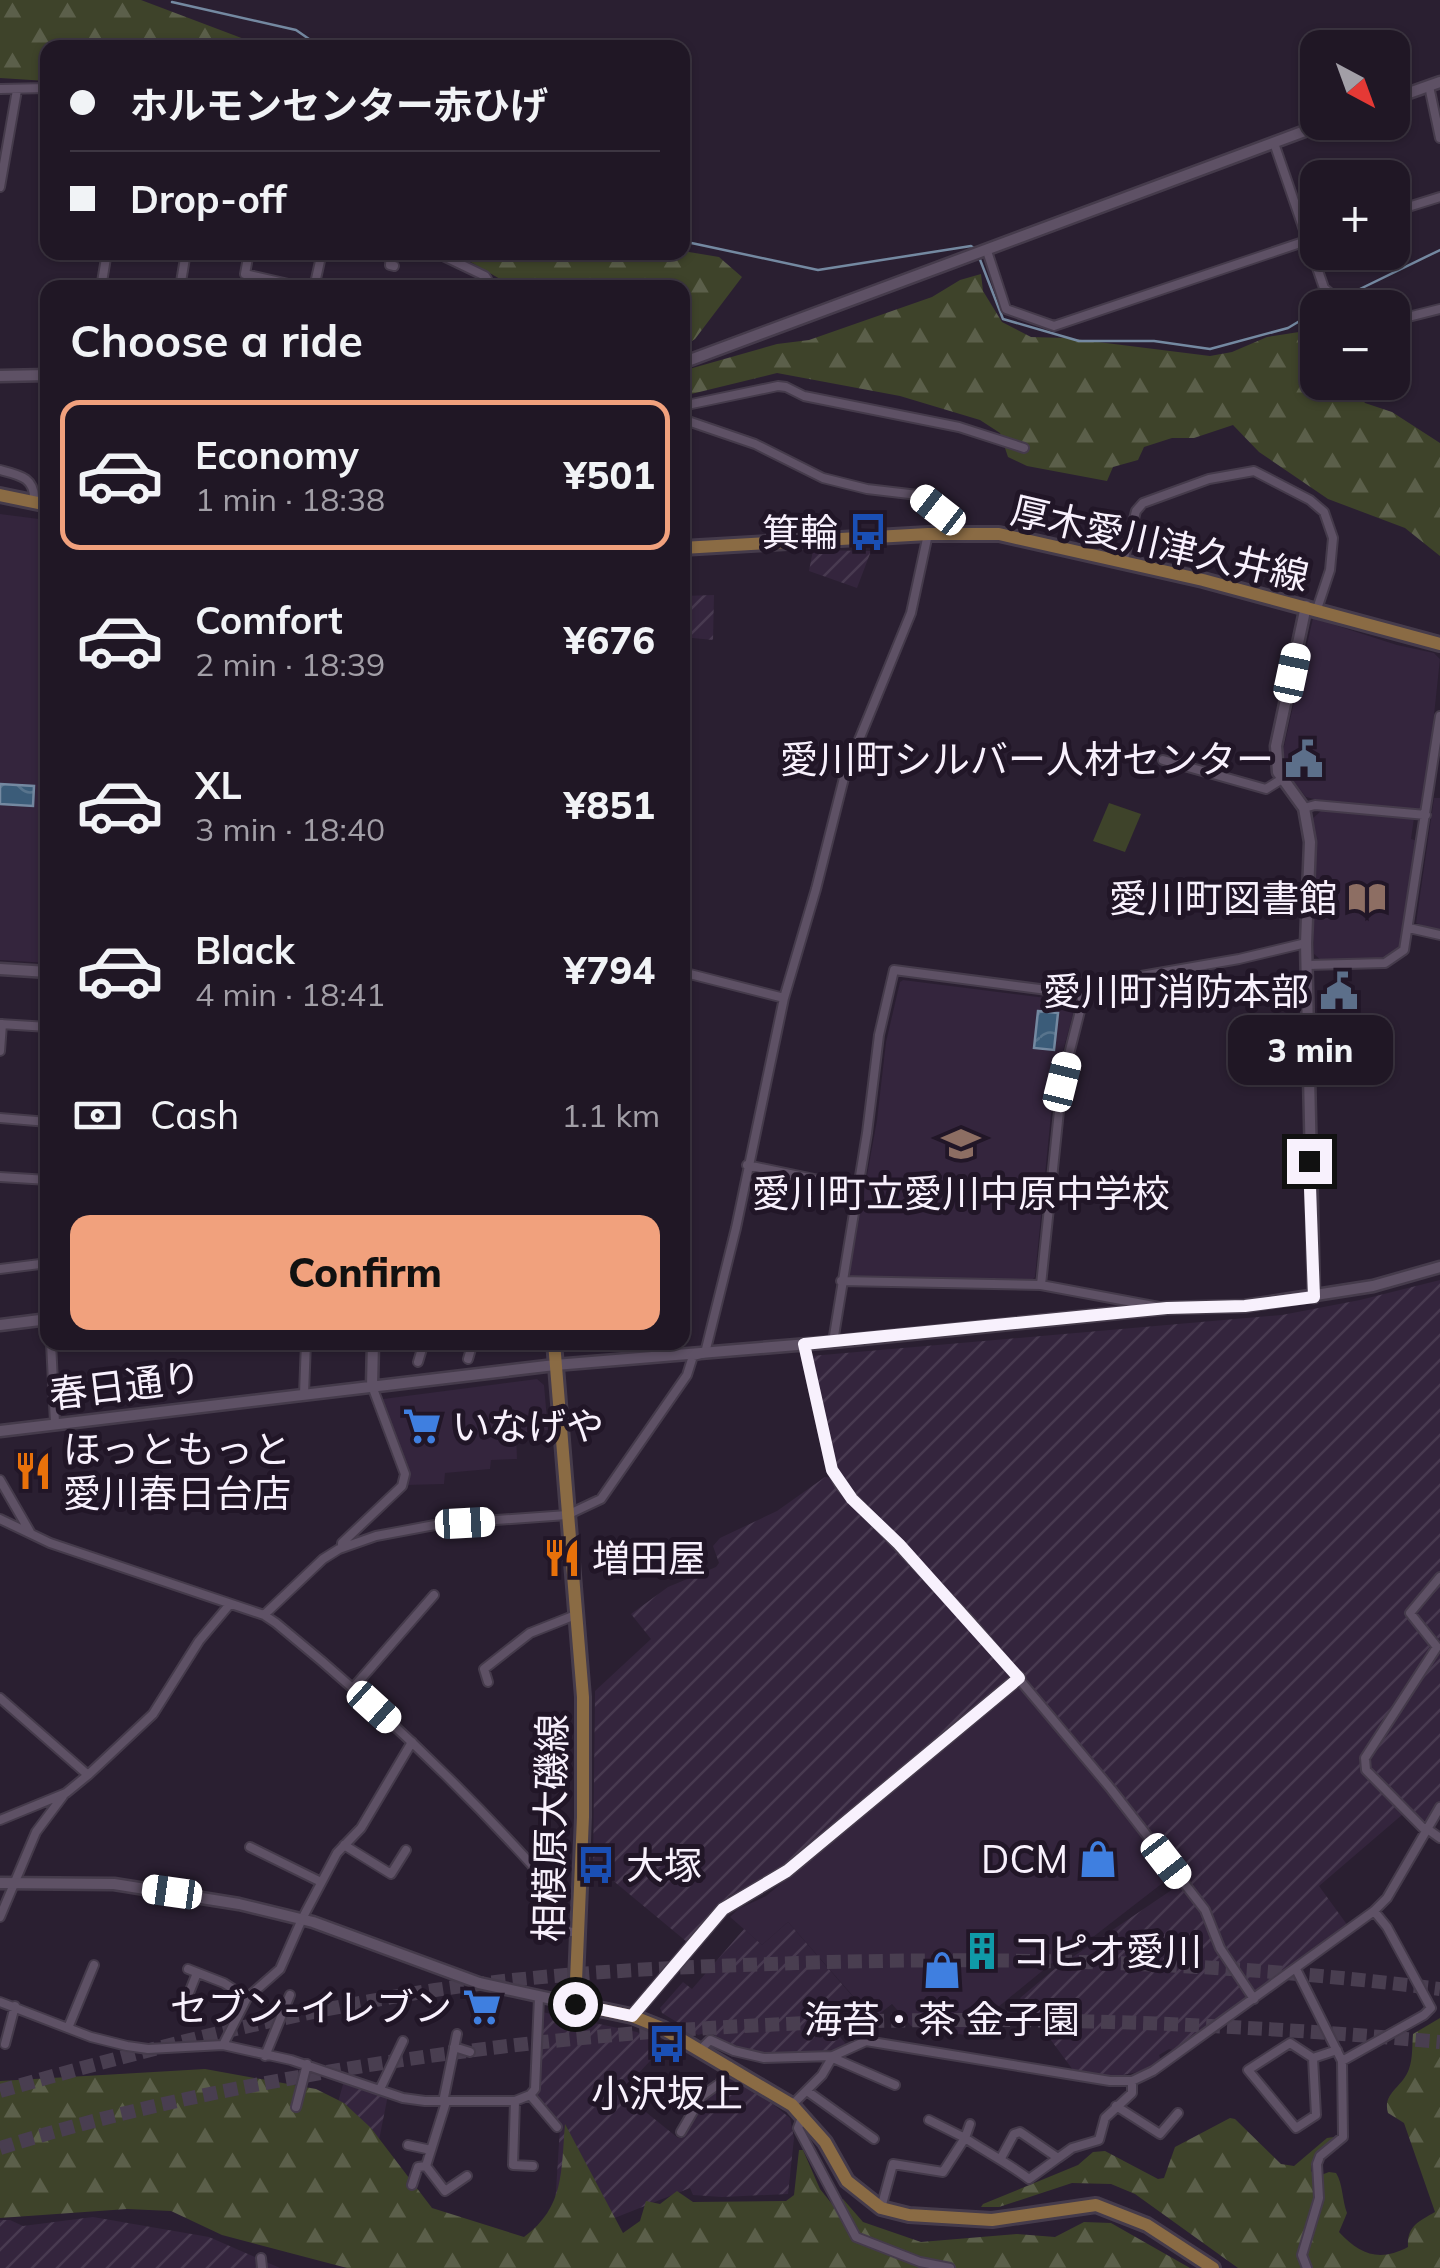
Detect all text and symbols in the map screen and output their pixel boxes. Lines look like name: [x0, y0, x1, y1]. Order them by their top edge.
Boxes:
north arrow: [1300, 30, 1410, 140]
map controls: [1300, 30, 1410, 400]
text: ホルモンセンター赤ひげ: [130, 81, 548, 129]
button: +: [1300, 160, 1410, 270]
text: Drop-off: [130, 175, 287, 223]
button: −: [1300, 290, 1410, 400]
text: Choose a ride: [70, 312, 363, 368]
icon: car: [75, 430, 165, 520]
text: Economy: [195, 431, 359, 479]
text: ¥501: [564, 451, 655, 499]
text: 1 min · 18:38: [195, 479, 385, 519]
car: [905, 480, 971, 540]
street label: 厚木愛川津久井線: [1006, 485, 1314, 601]
place label: 箕輪: [762, 508, 838, 556]
bus stop icon: 箕輪: [847, 511, 889, 553]
icon: car: [75, 595, 165, 685]
text: Comfort: [195, 596, 343, 644]
text: ¥676: [564, 616, 655, 664]
car: [1271, 641, 1313, 705]
text: 2 min · 18:39: [195, 644, 385, 684]
place label: 愛川町シルバー人材センター: [780, 735, 1274, 783]
public building icon: 愛川町シルバー人材センター: [1283, 738, 1325, 780]
icon: car: [75, 760, 165, 850]
text: XL: [195, 761, 242, 809]
text: ¥851: [564, 781, 655, 829]
text: 3 min · 18:40: [195, 809, 385, 849]
place label: 愛川町図書館: [1109, 874, 1337, 922]
library icon: 愛川町図書館: [1346, 877, 1388, 919]
icon: car: [75, 925, 165, 1015]
text: Black: [195, 926, 295, 974]
text: ¥794: [564, 946, 655, 994]
place label: 愛川町消防本部: [1043, 967, 1309, 1015]
public building icon: 愛川町消防本部: [1318, 970, 1360, 1012]
text: 4 min · 18:41: [195, 974, 385, 1014]
callout: 3 min: [1226, 1016, 1392, 1086]
text: 3 min: [1268, 1030, 1353, 1070]
car: [1040, 1049, 1084, 1115]
icon: cash: [70, 1088, 125, 1143]
text: Cash: [150, 1091, 239, 1139]
text: 1.1 km: [561, 1095, 660, 1135]
school or university icon: 愛川町立愛川中原中学校: [940, 1123, 982, 1165]
route end: [1287, 1139, 1332, 1184]
place label: 愛川町立愛川中原中学校: [752, 1169, 1170, 1217]
button: Confirm: [70, 1215, 660, 1330]
street label: 春日通り: [47, 1352, 203, 1418]
place label: いなげや: [452, 1402, 604, 1450]
supermarket icon: いなげや: [401, 1405, 443, 1447]
place label: ほっともっと 愛川春日台店: [63, 1425, 291, 1517]
restaurant icon: ほっともっと 愛川春日台店: [12, 1450, 54, 1492]
car: [434, 1506, 496, 1540]
place label: 増田屋: [592, 1534, 706, 1582]
restaurant icon: 増田屋: [541, 1537, 583, 1579]
car: [342, 1676, 406, 1738]
street label: 相模原大磯線: [524, 1714, 576, 1942]
car: [1136, 1828, 1196, 1894]
place label: DCM: [981, 1835, 1068, 1883]
shop icon: DCM: [1077, 1838, 1119, 1880]
place label: 大塚: [626, 1841, 702, 1889]
bus stop icon: 大塚: [575, 1844, 617, 1886]
car: [140, 1873, 204, 1911]
place label: コピオ愛川: [1012, 1927, 1202, 1975]
building icon: コピオ愛川: [961, 1930, 1003, 1972]
shop icon: 海苔・茶 金子園: [921, 1949, 963, 1991]
route start: [553, 1982, 598, 2027]
place label: セブン-イレブン: [170, 1983, 452, 2031]
supermarket icon: セブン-イレブン: [461, 1986, 503, 2028]
place label: 海苔・茶 金子園: [804, 1995, 1080, 2043]
bus stop icon: 小沢坂上: [646, 2023, 688, 2065]
place label: 小沢坂上: [591, 2069, 743, 2117]

